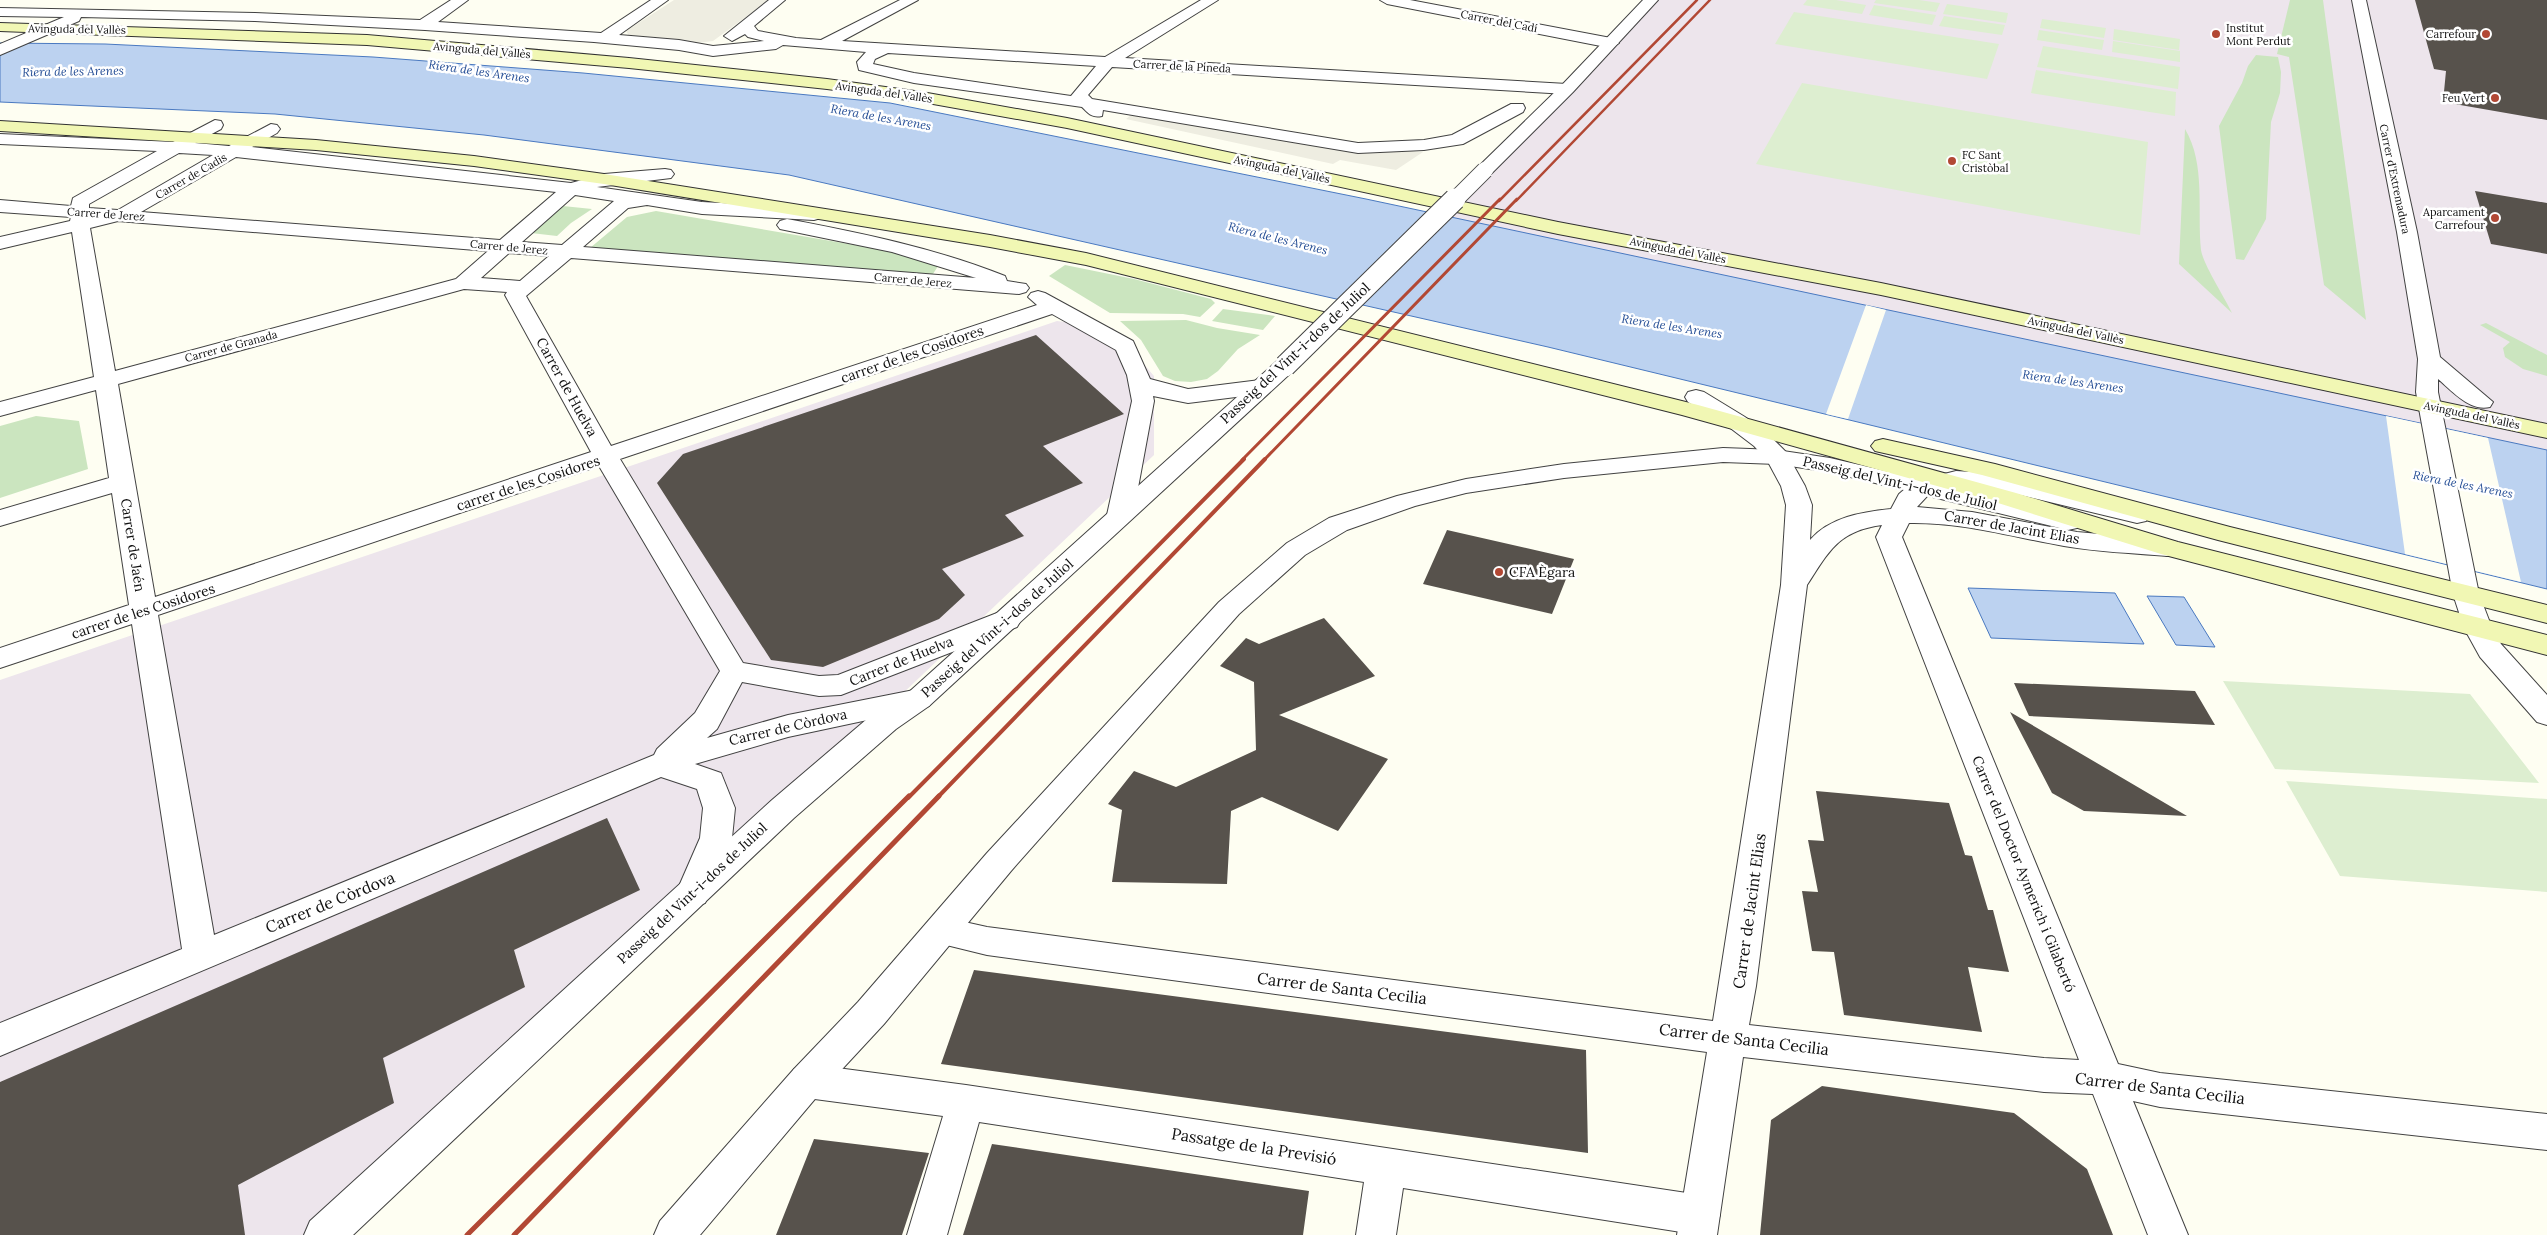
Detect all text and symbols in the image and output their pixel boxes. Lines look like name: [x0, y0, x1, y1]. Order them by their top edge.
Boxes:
street label: Carrer del Cadí: [1459, 7, 1539, 35]
street label: Avinguda del Vallès: [27, 21, 126, 37]
place label: Institut Mont Perdut: [2226, 21, 2292, 48]
place label: Carrefour: [2426, 27, 2476, 41]
marker: Institut Mont Perdut: [2210, 28, 2222, 40]
marker: Carrefour: [2480, 28, 2492, 40]
street label: Avinguda del Vallès: [432, 39, 531, 61]
water label: Riera de les Arenes: [428, 56, 530, 86]
street label: Carrer de la Pineda: [1133, 56, 1232, 76]
water label: Riera de les Arenes: [22, 63, 124, 79]
street label: Avinguda del Vallès: [834, 78, 933, 106]
place label: Feu Vert: [2442, 91, 2486, 105]
marker: Feu Vert: [2489, 92, 2501, 104]
water label: Riera de les Arenes: [830, 101, 932, 133]
street label: Carrer d'Extremadura: [2377, 123, 2414, 235]
place label: FC Sant Cristòbal: [1962, 148, 2008, 175]
street label: Carrer de Cadis: [153, 150, 229, 202]
street label: Avinguda del Vallès: [1232, 152, 1331, 186]
marker: FC Sant Cristòbal: [1946, 155, 1958, 167]
street label: Carrer de Jerez: [67, 204, 146, 224]
place label: Aparcament Carrefour: [2422, 205, 2486, 232]
marker: Aparcament Carrefour: [2489, 212, 2501, 224]
water label: Riera de les Arenes: [1227, 218, 1329, 258]
street label: Avinguda del Vallès: [1628, 234, 1727, 266]
street label: Carrer de Jerez: [470, 237, 549, 257]
street label: Carrer de Jerez: [874, 270, 953, 290]
street label: Passeig del Vint-i-dos de Juliol: [1216, 278, 1374, 427]
water label: Riera de les Arenes: [1621, 311, 1723, 341]
street label: Avinguda del Vallès: [2026, 313, 2125, 347]
street label: carrer de les Cosidores: [838, 321, 986, 387]
street label: Carrer de Granada: [183, 327, 279, 365]
street label: Carrer de Huelva: [532, 334, 602, 440]
water label: Riera de les Arenes: [2022, 366, 2124, 396]
street label: Avinguda del Vallès: [2422, 398, 2521, 432]
street label: carrer de les Cosidores: [454, 451, 602, 515]
street label: Passeig del Vint-i-dos de Juliol: [1801, 452, 1999, 514]
water label: Riera de les Arenes: [2412, 467, 2514, 501]
street label: Carrer de Jaén: [117, 497, 149, 593]
street label: Carrer de Jacint Elias: [1943, 506, 2081, 548]
street label: Passeig del Vint-i-dos de Juliol: [917, 555, 1077, 701]
place label: CFA Ègara: [1509, 563, 1575, 581]
marker: CFA Ègara: [1493, 566, 1505, 578]
street label: carrer de les Cosidores: [69, 579, 217, 643]
street label: Carrer de Huelva: [846, 632, 956, 690]
street label: Carrer de Còrdova: [727, 705, 849, 749]
street label: Carrer del Doctor Aymerich i Gilabertó: [1968, 753, 2080, 995]
street label: Passeig del Vint-i-dos de Juliol: [613, 818, 771, 967]
street label: Carrer de Jacint Elias: [1728, 832, 1770, 990]
street label: Carrer de Còrdova: [262, 867, 398, 937]
street label: Carrer de Santa Cecilia: [1256, 968, 1428, 1008]
street label: Carrer de Santa Cecilia: [1658, 1019, 1830, 1059]
street label: Carrer de Santa Cecilia: [2074, 1068, 2246, 1108]
street label: Passatge de la Previsió: [1170, 1123, 1338, 1169]

